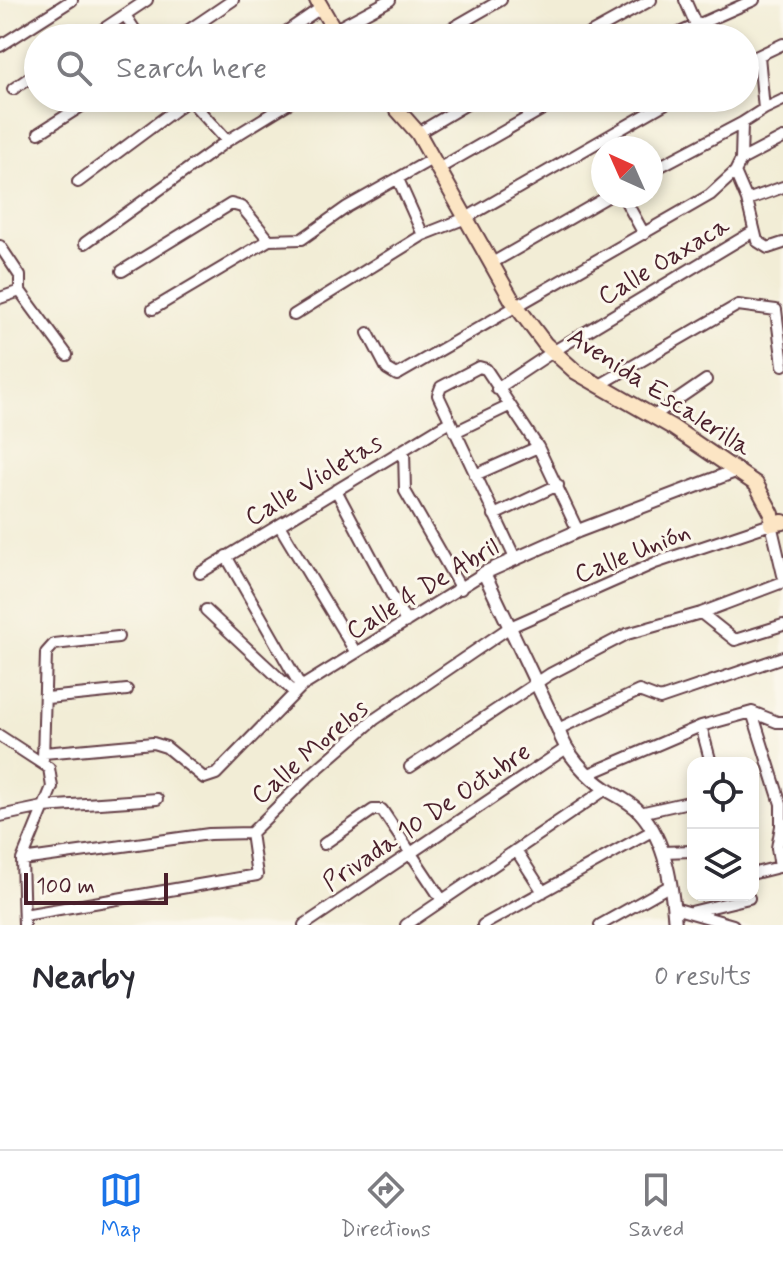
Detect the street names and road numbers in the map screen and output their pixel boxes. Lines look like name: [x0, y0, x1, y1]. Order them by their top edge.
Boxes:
street label: Calle Oaxaca: [592, 209, 736, 314]
street label: Avenida Escalerilla: [560, 320, 758, 465]
street label: Calle Violetas: [239, 426, 389, 535]
street label: Calle Unión: [570, 515, 696, 592]
street label: Calle 4 De Abril: [340, 531, 506, 649]
street label: Calle Morelos: [244, 692, 376, 813]
street label: Privada 10 De Octubre: [316, 735, 538, 900]

